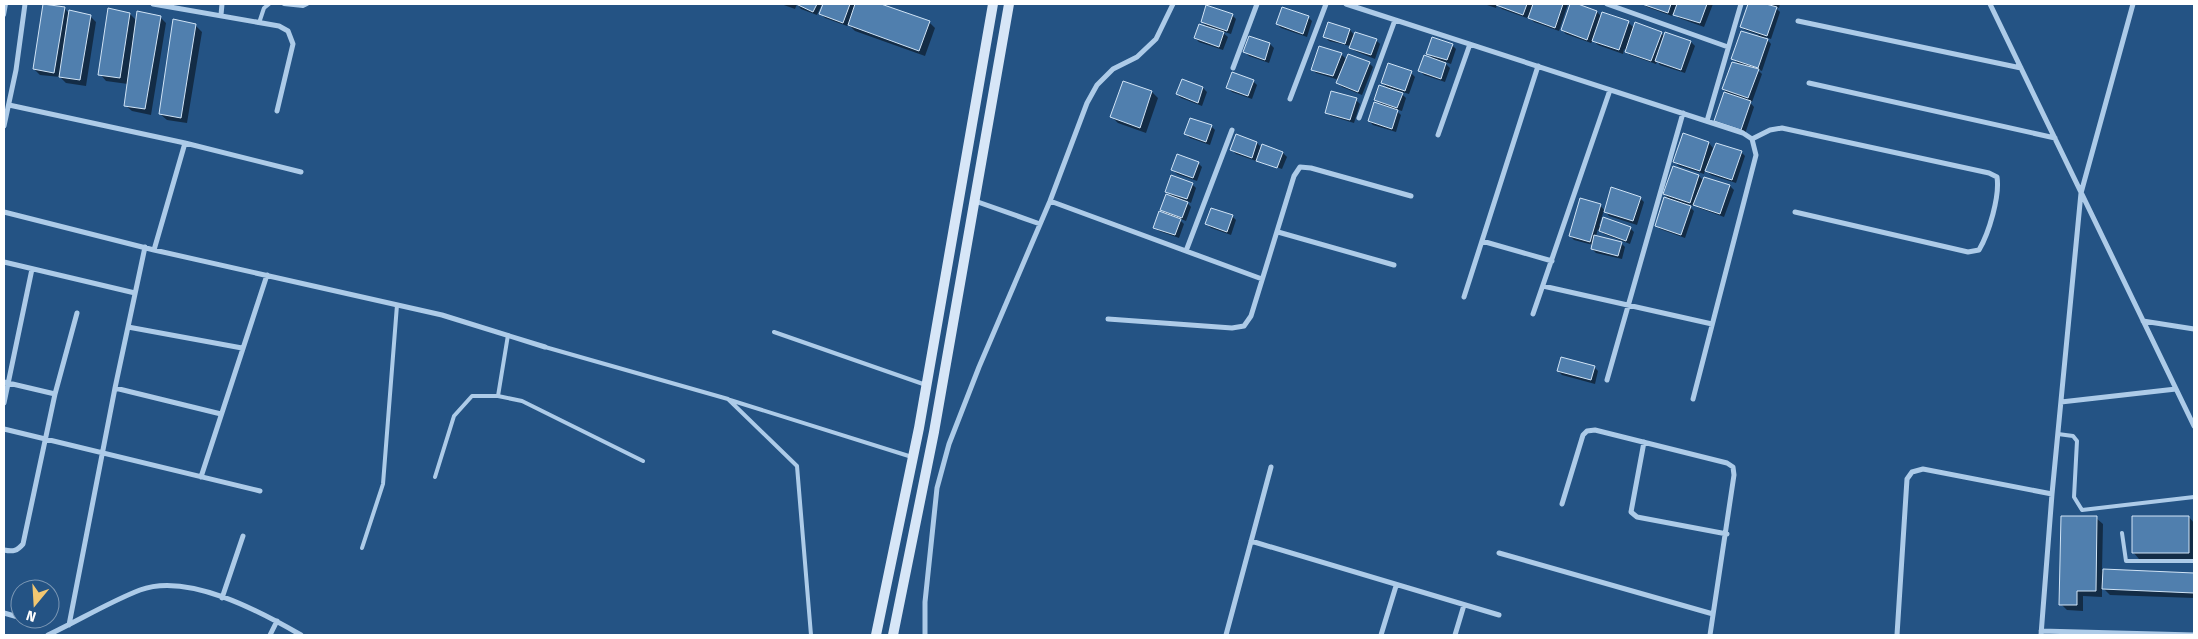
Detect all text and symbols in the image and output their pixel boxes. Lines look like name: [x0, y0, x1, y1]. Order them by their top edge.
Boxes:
north arrow: [10, 579, 60, 629]
text: N: [24, 606, 38, 625]

